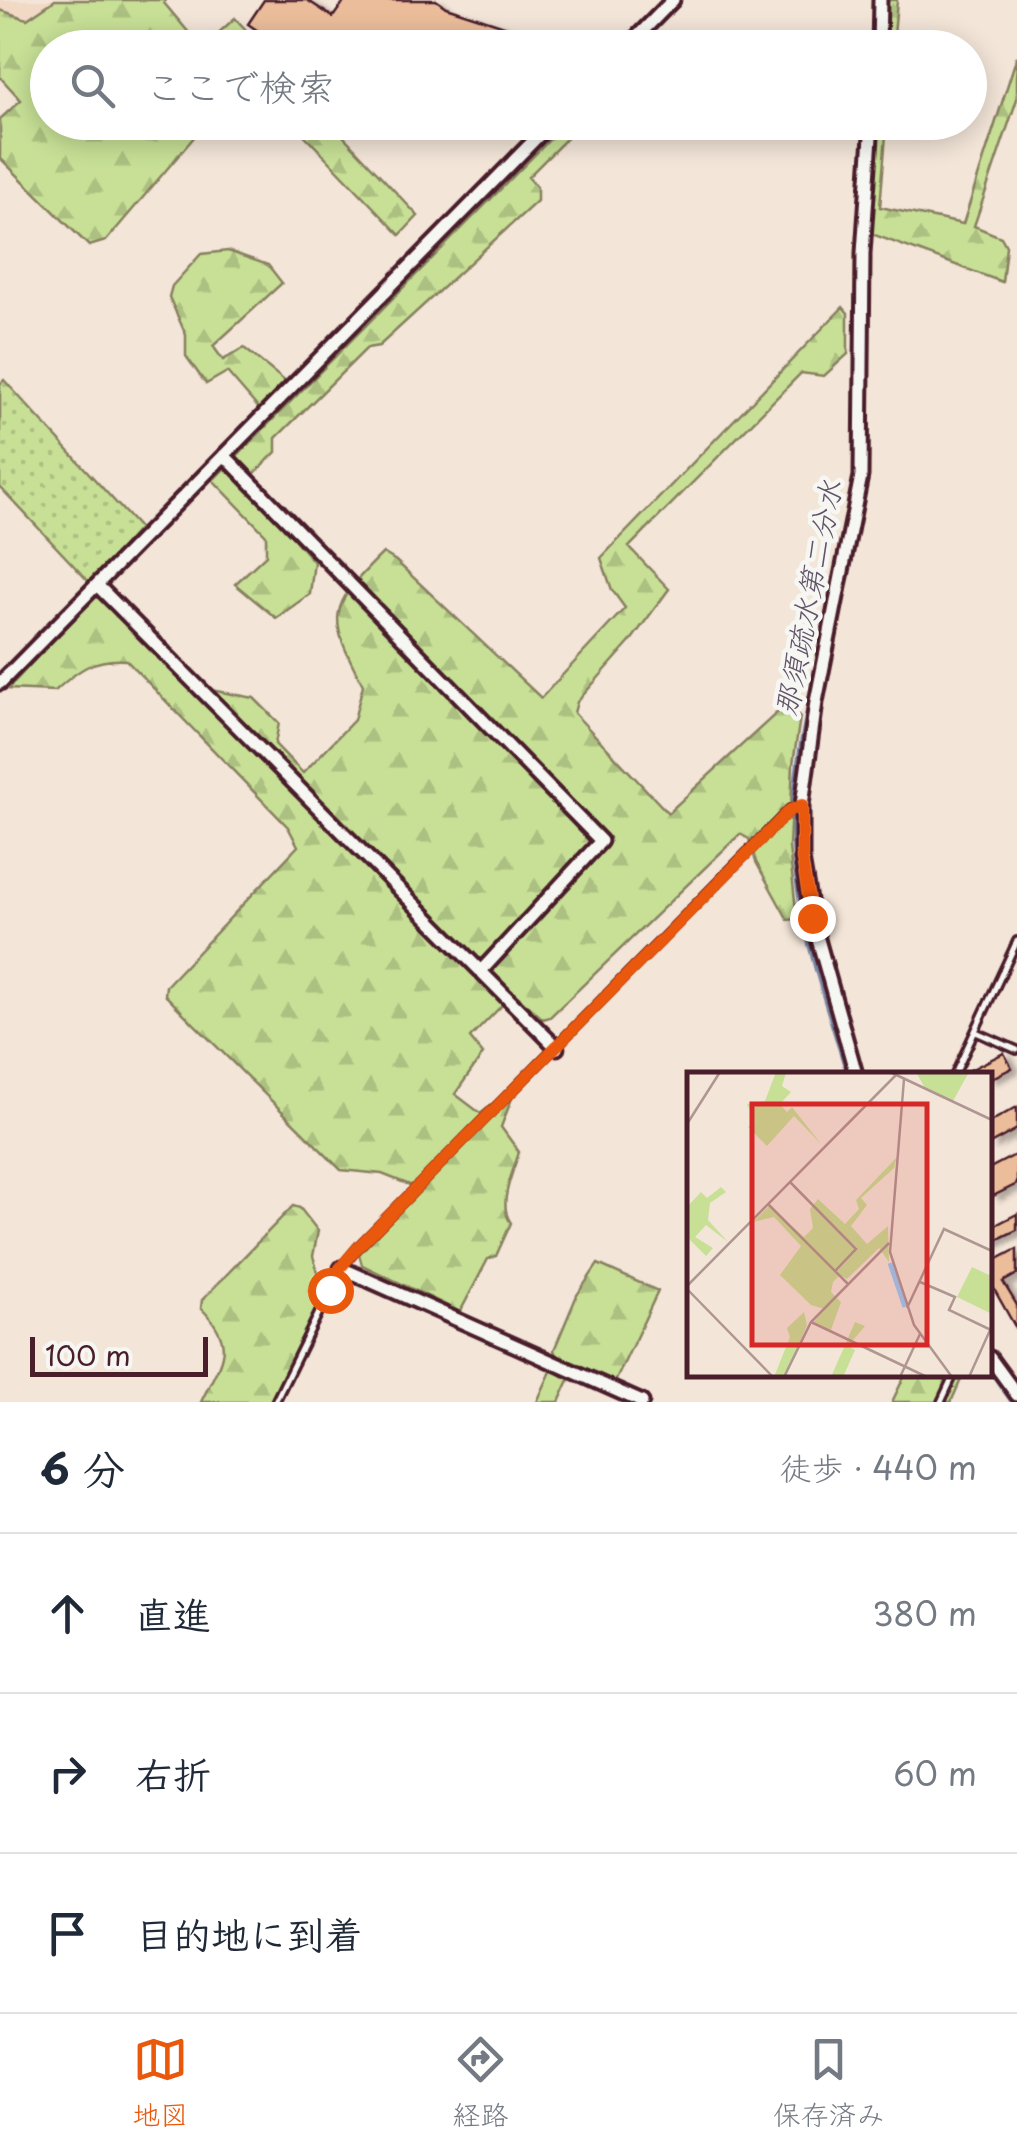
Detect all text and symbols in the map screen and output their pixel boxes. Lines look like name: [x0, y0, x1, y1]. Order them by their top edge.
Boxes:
search box: [30, 30, 987, 140]
text: ここで検索: [145, 57, 335, 114]
icon: search: [65, 58, 120, 113]
water label: 那須疏水第二分水: [762, 476, 852, 720]
route end: [790, 896, 836, 942]
inset map: [687, 1072, 992, 1377]
route start: [308, 1268, 354, 1314]
scale bar: [30, 1332, 208, 1376]
text: 100 m: [45, 1333, 131, 1376]
text: 6 分: [40, 1436, 125, 1499]
text: 徒歩 · 440 m: [780, 1443, 977, 1491]
text: 直進: [135, 1585, 211, 1642]
icon: ahead: [40, 1586, 95, 1641]
text: 380 m: [872, 1589, 977, 1637]
text: 右折: [135, 1745, 211, 1802]
icon: right: [40, 1746, 95, 1801]
text: 60 m: [893, 1749, 977, 1797]
text: 目的地に到着: [135, 1905, 363, 1962]
icon: arrive: [40, 1906, 95, 1961]
tab: 地図: [132, 2032, 188, 2135]
tab: 経路: [452, 2032, 509, 2135]
tab: 保存済み: [773, 2032, 885, 2135]

